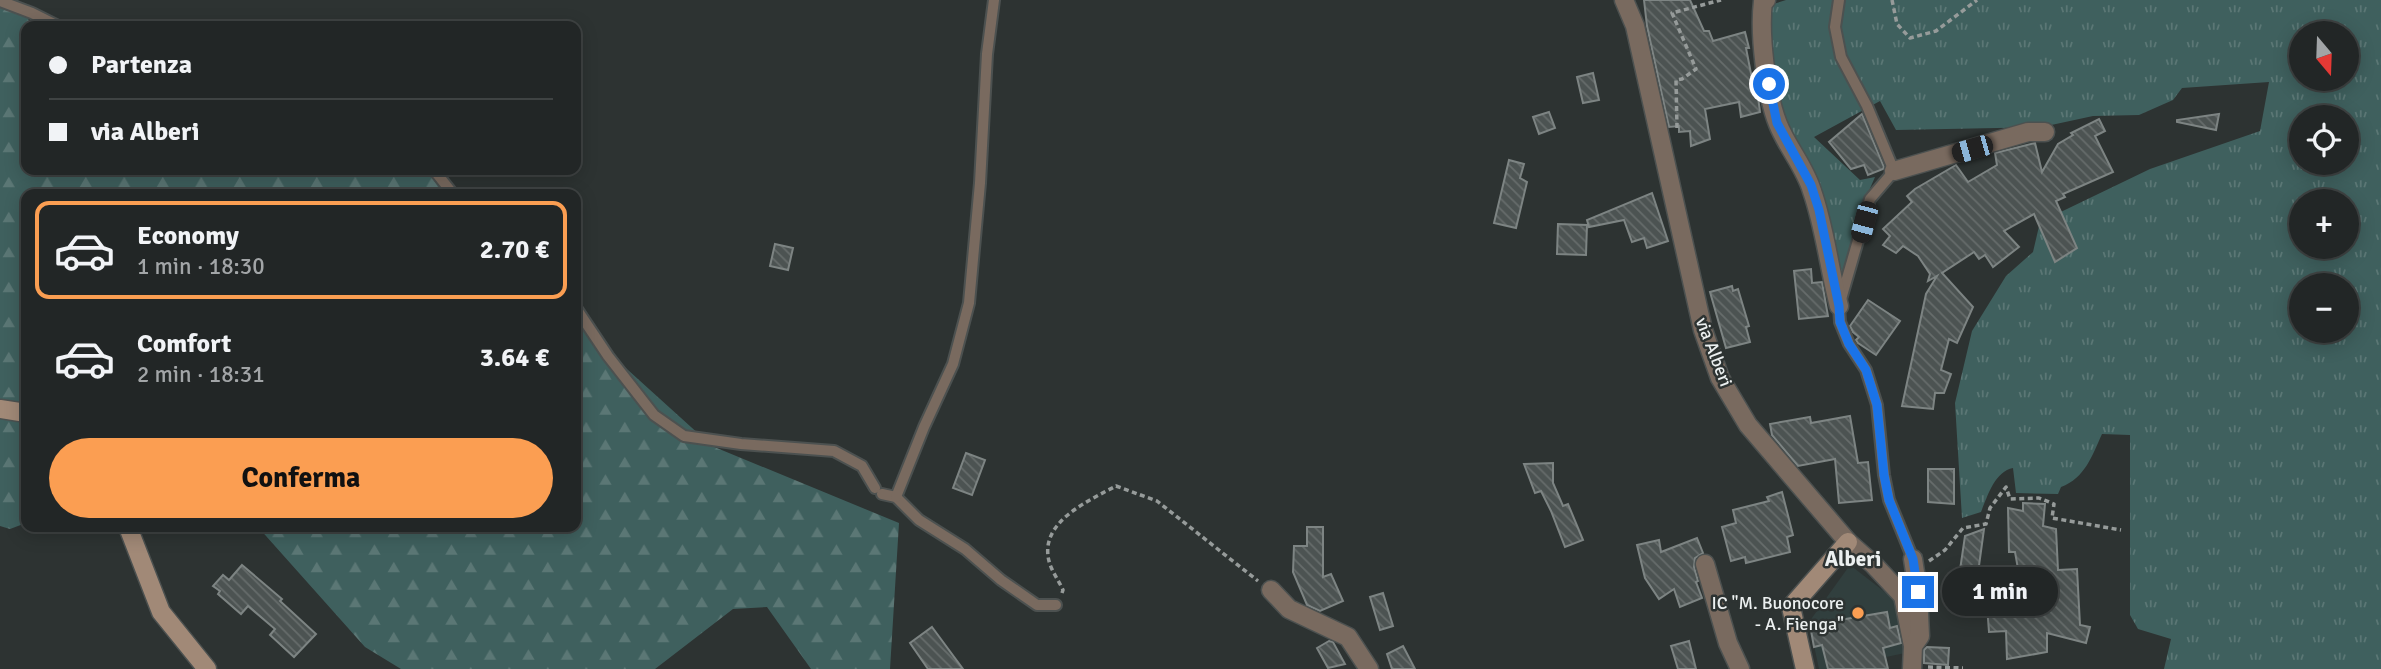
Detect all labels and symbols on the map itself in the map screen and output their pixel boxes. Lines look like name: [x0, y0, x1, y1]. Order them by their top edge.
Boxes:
north arrow: [2289, 21, 2359, 91]
route start: [1753, 68, 1785, 100]
car: [1949, 133, 1996, 165]
car: [1849, 199, 1880, 245]
street label: via Alberi: [1691, 314, 1737, 390]
district label: Alberi: [1825, 546, 1881, 572]
callout: 1 min: [1942, 568, 2058, 616]
route end: [1902, 576, 1934, 608]
place label: IC "M. Buonocore - A. Fienga": [1711, 592, 1844, 635]
marker: IC "M. Buonocore - A. Fienga": [1850, 605, 1866, 621]

